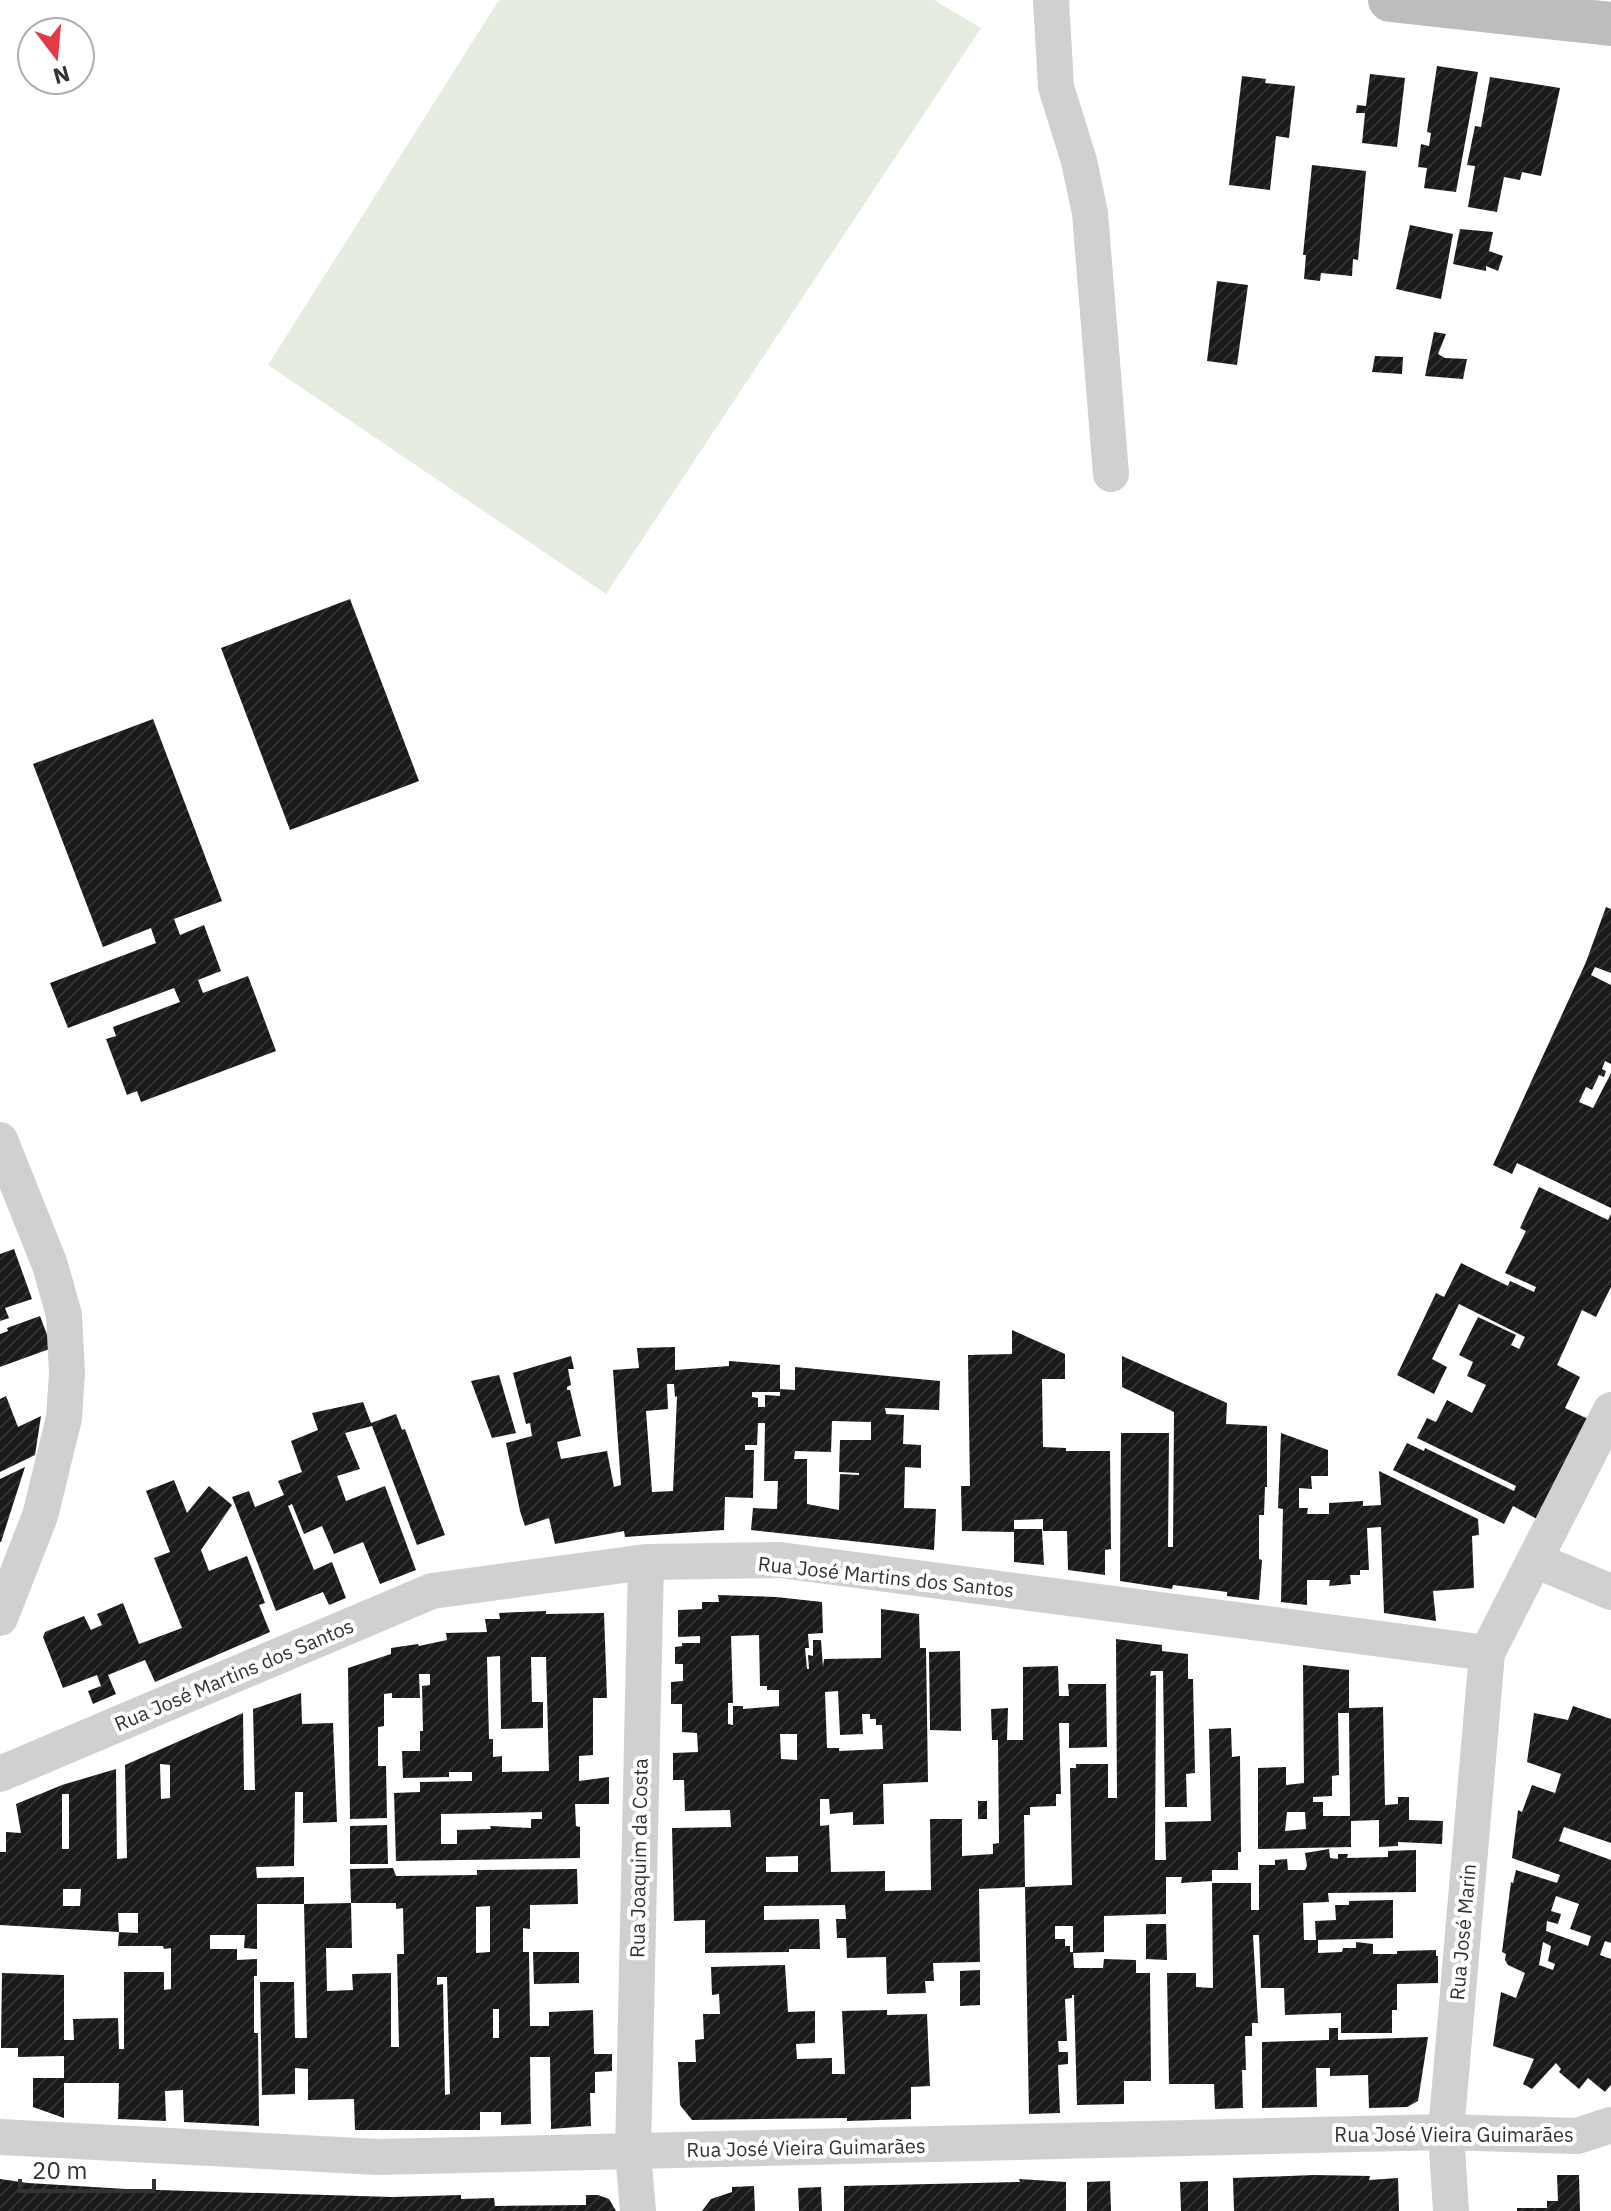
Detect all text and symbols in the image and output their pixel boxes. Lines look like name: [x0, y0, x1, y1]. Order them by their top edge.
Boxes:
north arrow: [16, 16, 96, 96]
text: N: [50, 60, 73, 92]
street label: Rua José Martins dos Santos: [757, 1550, 1015, 1603]
street label: Rua José Martins dos Santos: [110, 1612, 358, 1737]
street label: Rua Joaquim da Costa: [623, 1758, 654, 1958]
street label: Rua José Marin: [1443, 1863, 1482, 2001]
street label: Rua José Vieira Guimarães: [1334, 2121, 1574, 2148]
street label: Rua José Vieira Guimarães: [686, 2132, 926, 2163]
scale bar: [20, 2143, 154, 2193]
text: 20 m: [32, 2154, 87, 2186]

